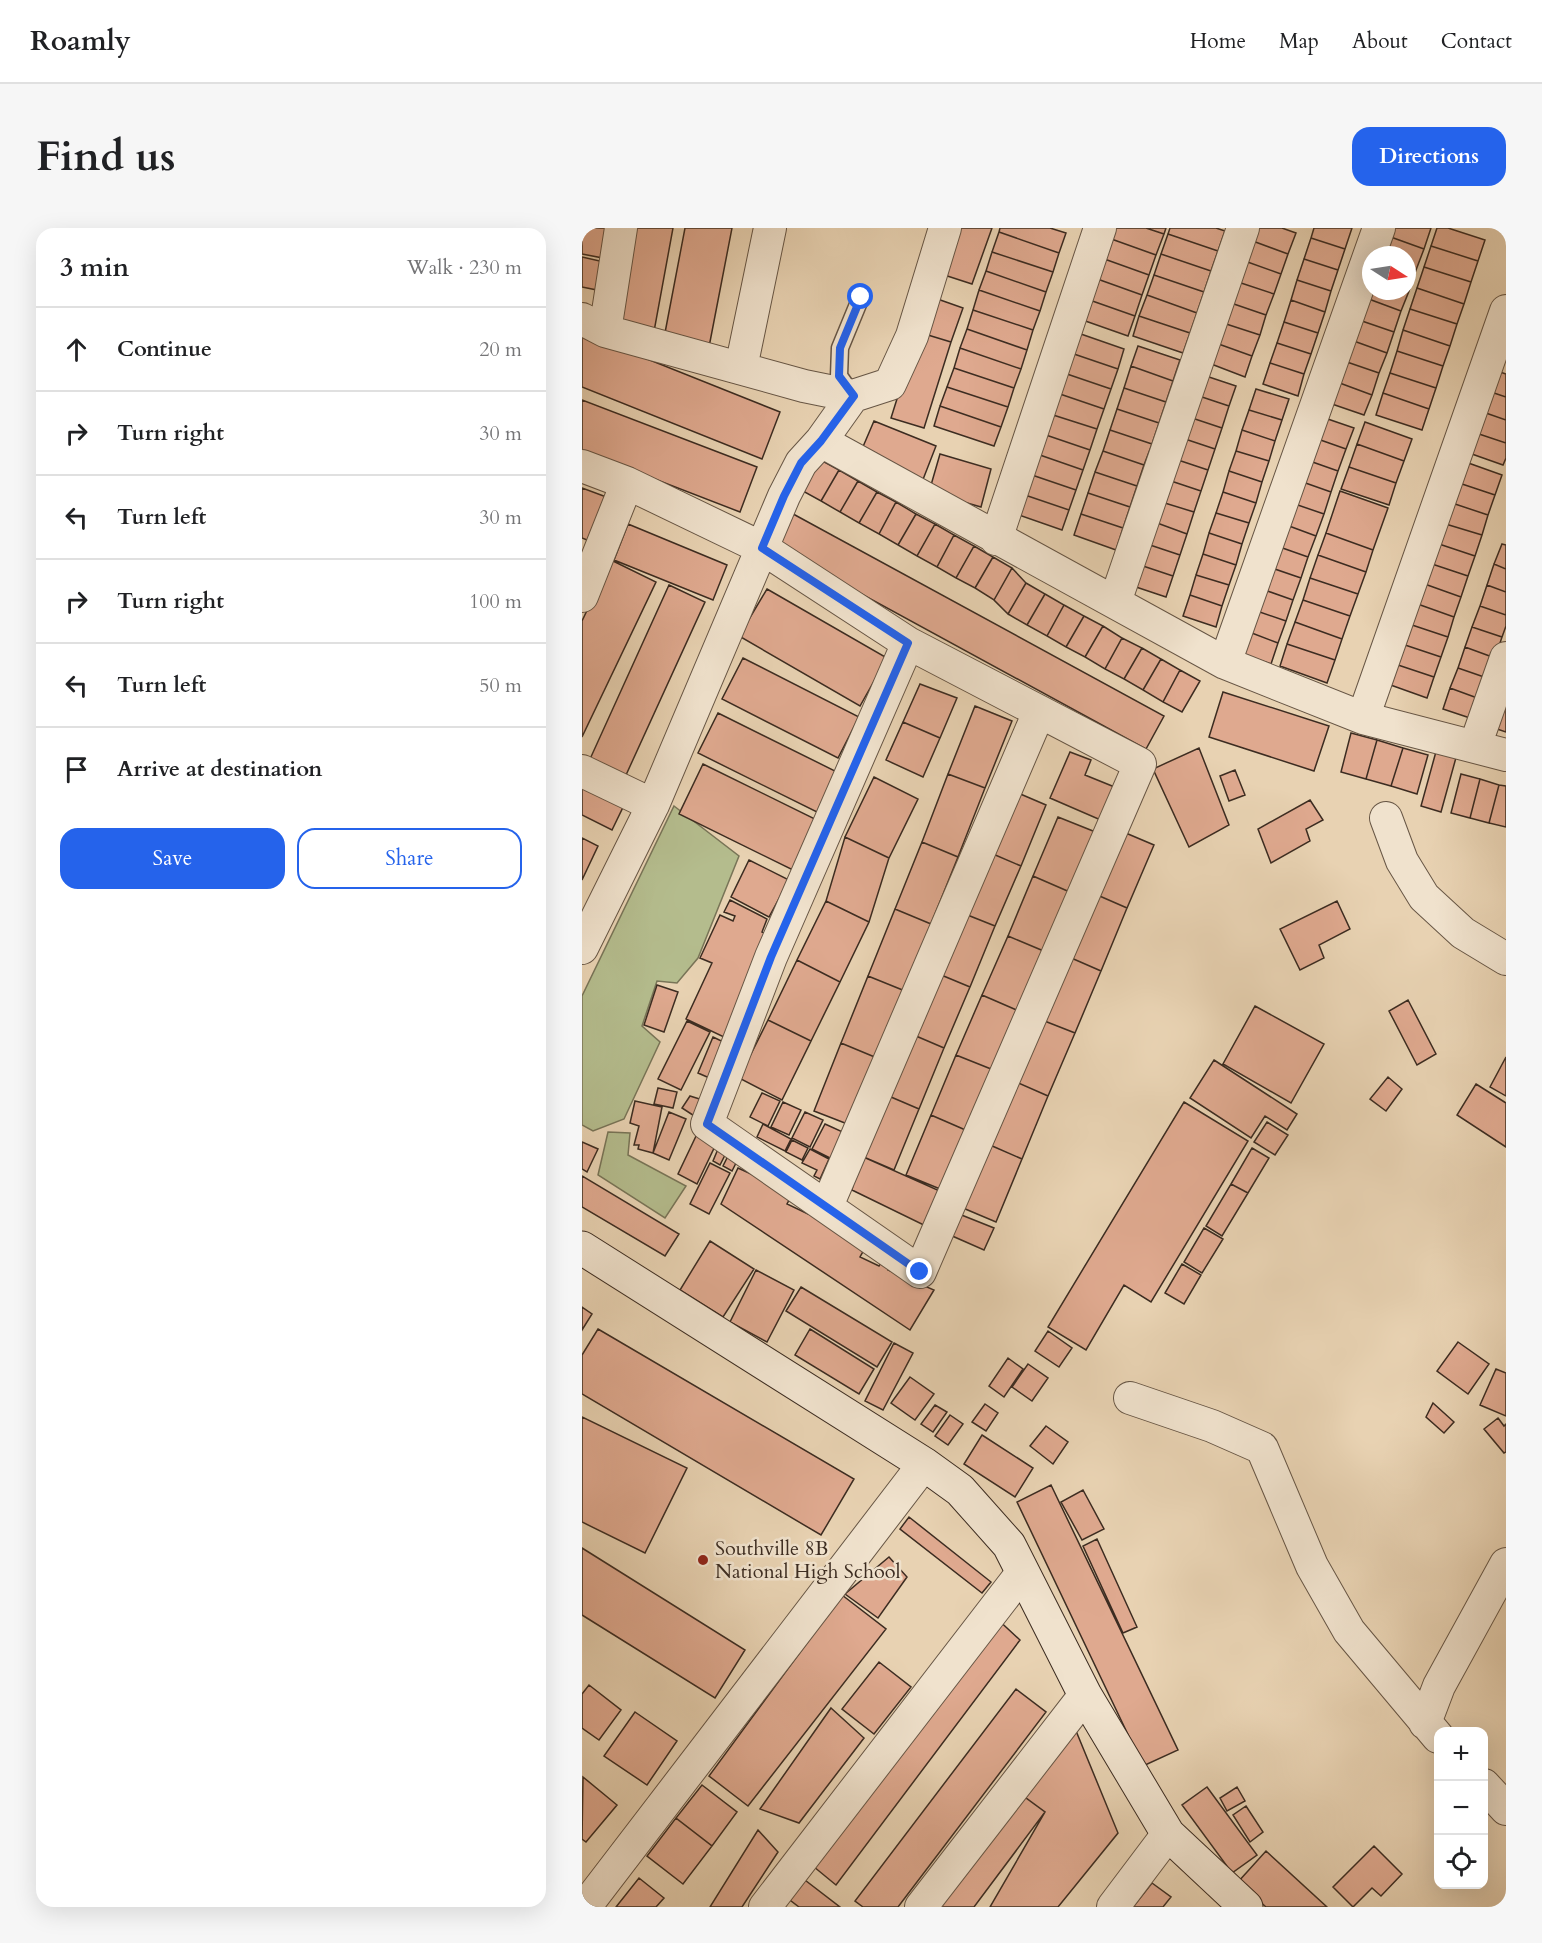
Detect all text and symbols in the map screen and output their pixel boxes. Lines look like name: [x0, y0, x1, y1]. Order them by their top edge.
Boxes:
text: Roamly: [30, 22, 131, 60]
text: Home: [1190, 27, 1246, 56]
text: Map: [1279, 27, 1319, 56]
text: About: [1352, 27, 1408, 56]
text: Contact: [1441, 27, 1512, 56]
button: Directions: [1352, 127, 1506, 186]
text: Find us: [36, 128, 176, 185]
north arrow: [1362, 246, 1416, 300]
text: 3 min: [60, 250, 129, 285]
text: Walk · 230 m: [407, 254, 522, 281]
route start: [847, 283, 873, 309]
icon: ahead: [60, 333, 93, 366]
text: Continue: [117, 334, 212, 364]
text: 20 m: [479, 336, 522, 363]
icon: right: [60, 417, 93, 450]
text: Turn right: [117, 418, 224, 448]
text: 30 m: [479, 420, 522, 447]
icon: left: [60, 501, 93, 534]
text: Turn left: [117, 502, 206, 532]
text: 30 m: [479, 504, 522, 531]
icon: right: [60, 585, 93, 618]
text: Turn right: [117, 586, 224, 616]
text: 100 m: [469, 588, 522, 615]
icon: left: [60, 669, 93, 702]
text: Turn left: [117, 670, 206, 700]
text: 50 m: [479, 672, 522, 699]
icon: arrive: [60, 753, 93, 786]
text: Arrive at destination: [117, 754, 322, 784]
button: Save: [60, 828, 285, 889]
button: Share: [297, 828, 522, 889]
route end: [906, 1258, 932, 1284]
place label: Southville 8B National High School: [715, 1535, 901, 1585]
marker: Southville 8B National High School: [696, 1553, 710, 1567]
map controls: [1434, 1727, 1488, 1889]
button: +: [1434, 1727, 1488, 1781]
button: −: [1434, 1781, 1488, 1835]
button: locate: [1434, 1835, 1488, 1889]

